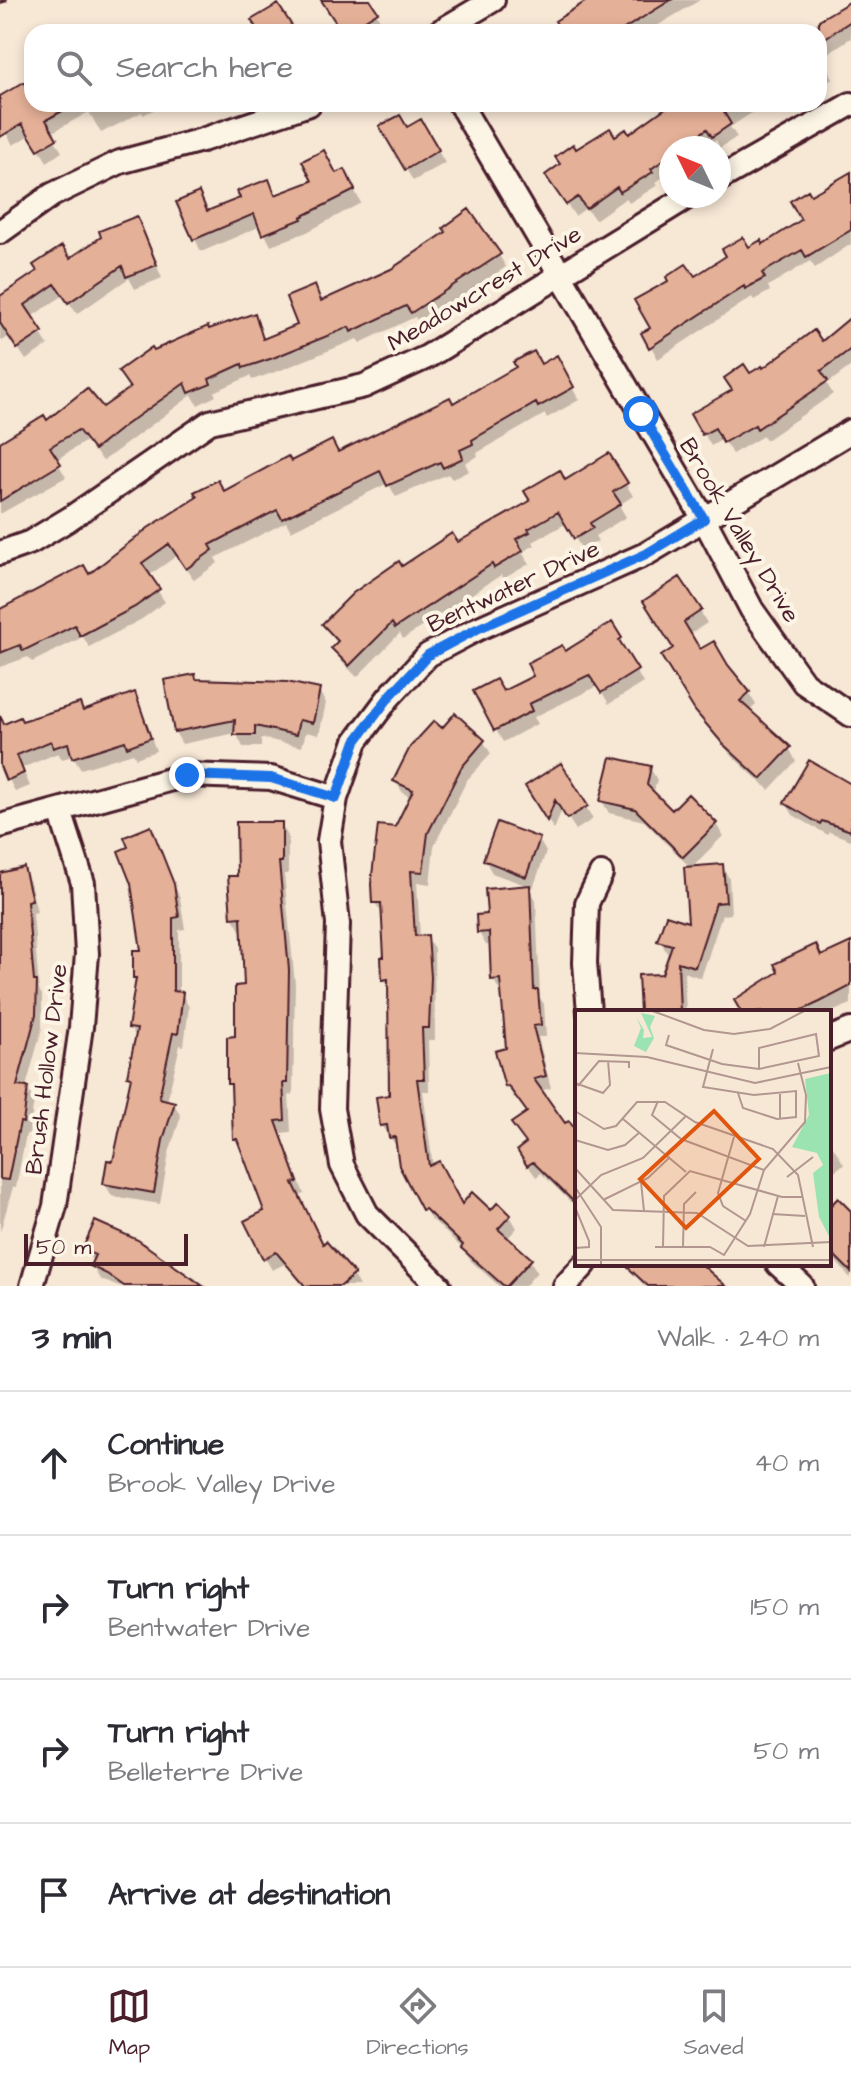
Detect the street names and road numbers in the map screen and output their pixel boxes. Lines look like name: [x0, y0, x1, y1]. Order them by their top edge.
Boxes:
street label: Meadowcrest Drive: [381, 217, 588, 360]
street label: Brook Valley Drive: [670, 432, 808, 630]
street label: Bentwater Drive: [422, 532, 605, 642]
street label: Brush Hollow Drive: [17, 962, 77, 1176]

